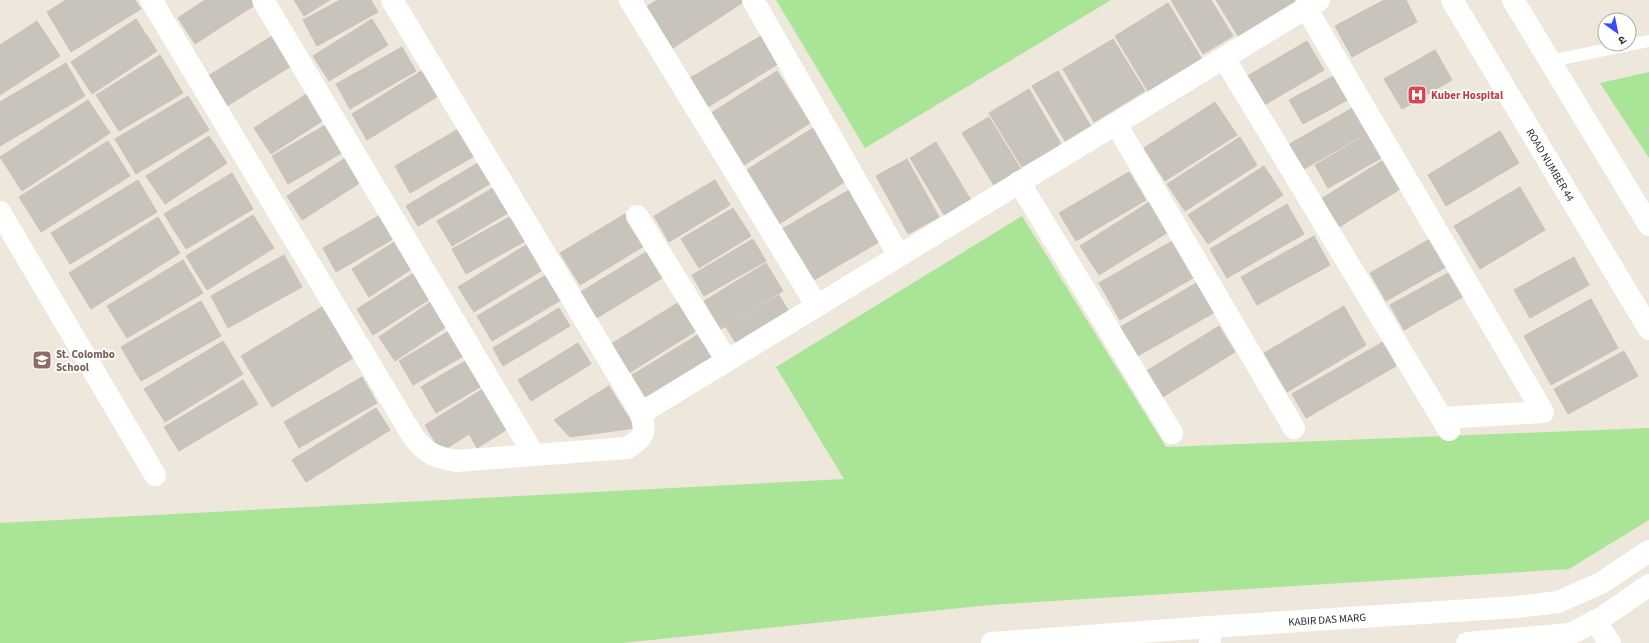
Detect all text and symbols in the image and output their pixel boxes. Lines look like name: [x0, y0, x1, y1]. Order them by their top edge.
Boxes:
north arrow: [1597, 12, 1637, 52]
text: उ: [1615, 32, 1629, 48]
hospital icon: Kuber Hospital: [1406, 84, 1428, 106]
place label: Kuber Hospital: [1431, 88, 1504, 103]
street label: ROAD NUMBER 44: [1523, 126, 1578, 205]
place label: St. Colombo School: [56, 347, 115, 375]
school or university icon: St. Colombo School: [31, 349, 53, 371]
street label: KABIR DAS MARG: [1288, 610, 1367, 630]

